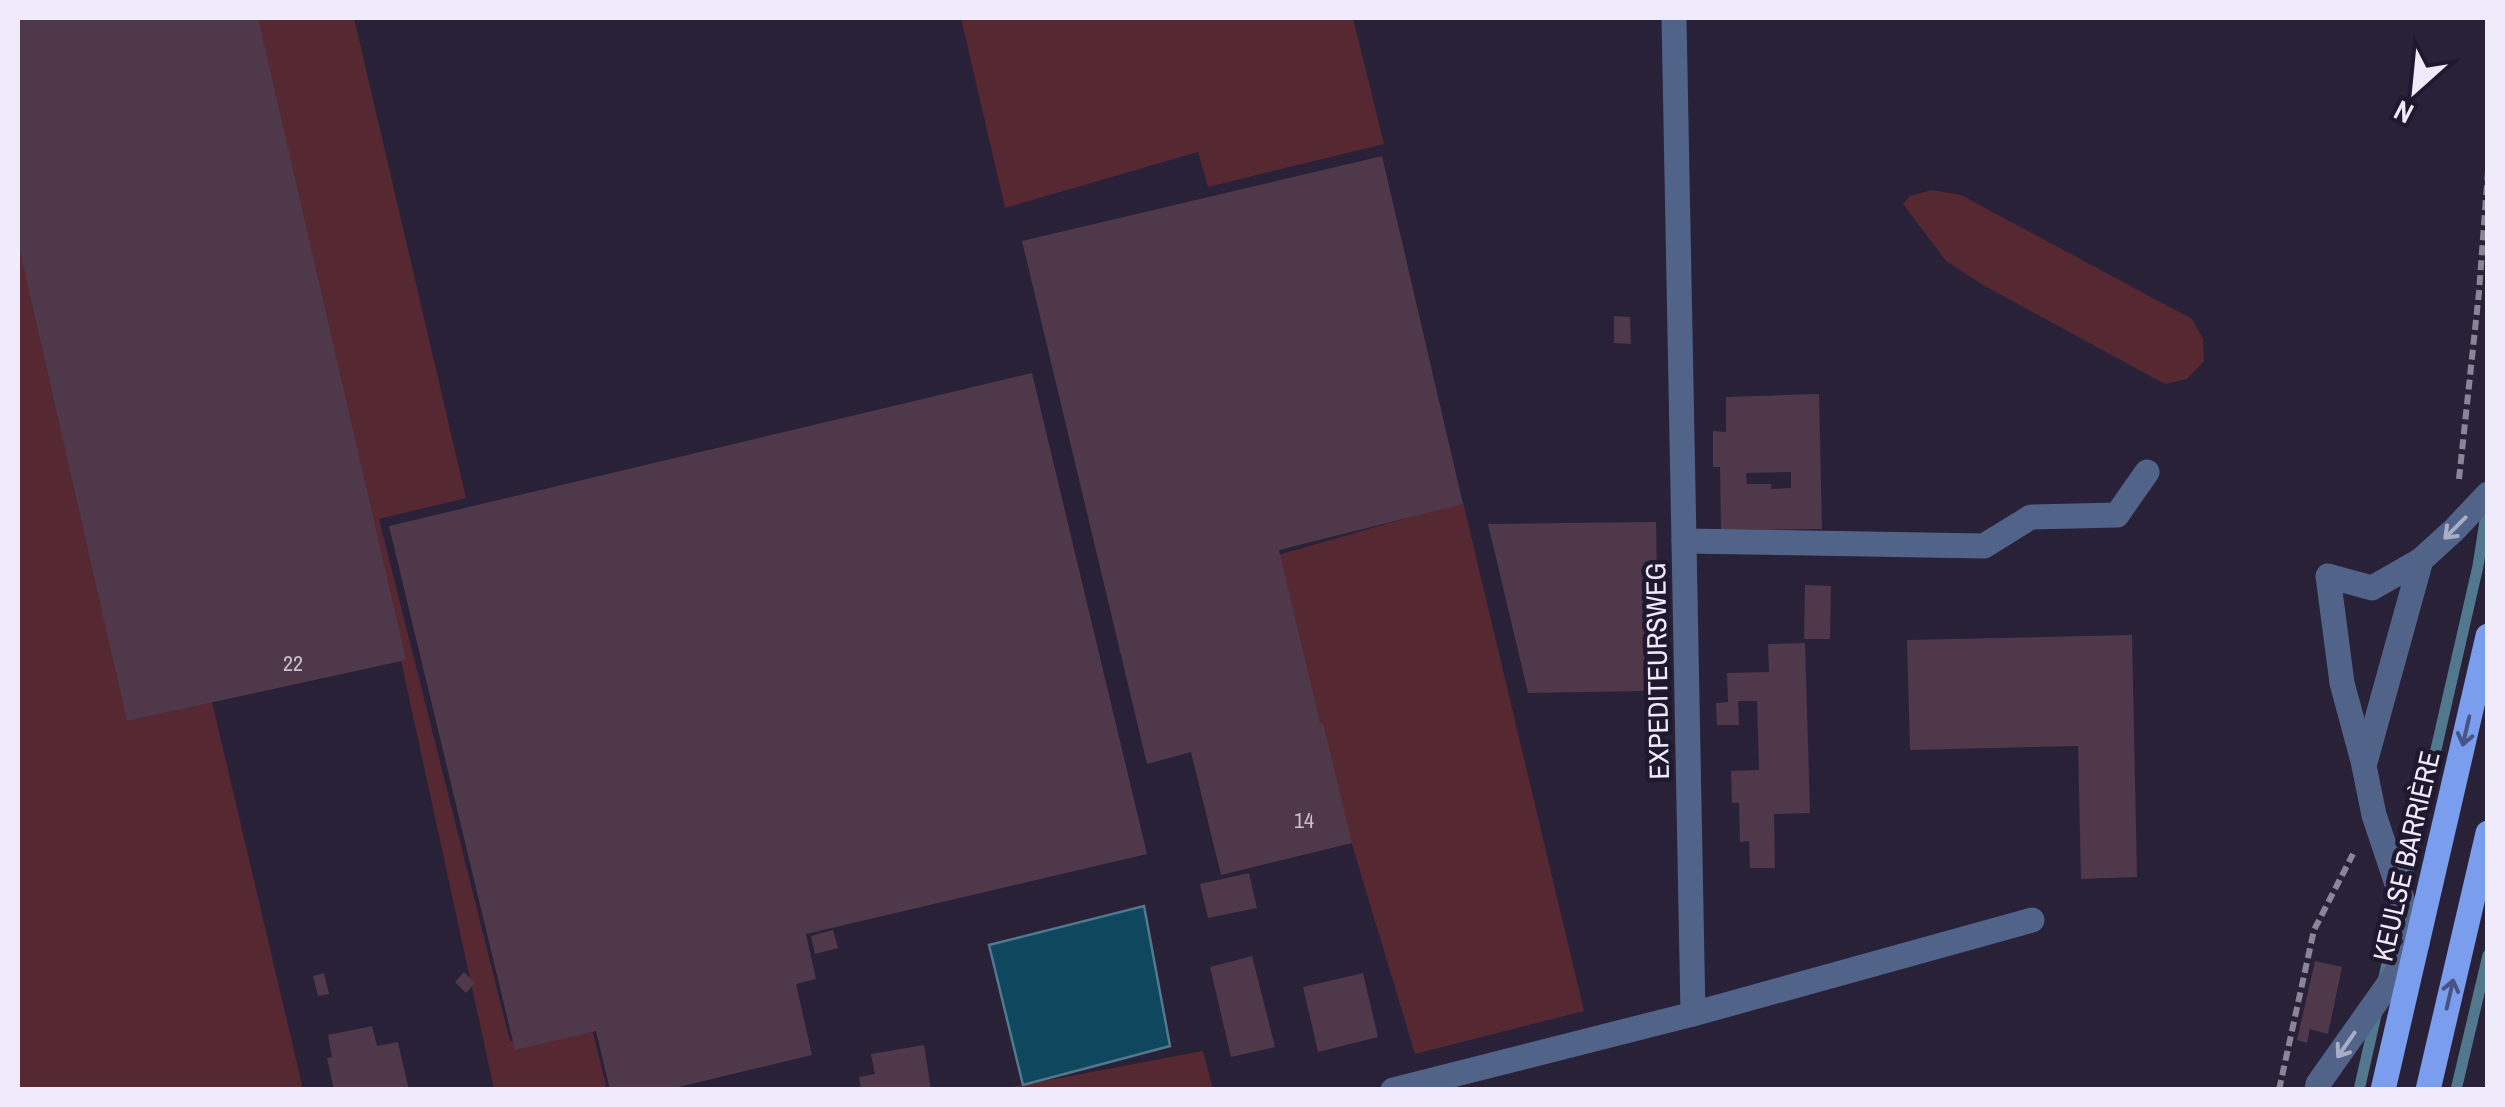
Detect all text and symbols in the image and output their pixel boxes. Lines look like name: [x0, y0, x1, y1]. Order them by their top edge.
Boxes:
north arrow: [2365, 40, 2465, 140]
text: N: [2388, 92, 2420, 133]
one-way arrow: [2443, 515, 2467, 539]
street label: EXPEDITEURSWEG: [1636, 562, 1678, 780]
house number: 22: [283, 648, 303, 678]
one-way arrow: [2456, 714, 2474, 746]
street label: KEULSE BARRIÈRE: [2363, 747, 2449, 965]
house number: 14: [1294, 805, 1314, 835]
one-way arrow: [2442, 979, 2460, 1011]
one-way arrow: [2336, 1031, 2357, 1058]

